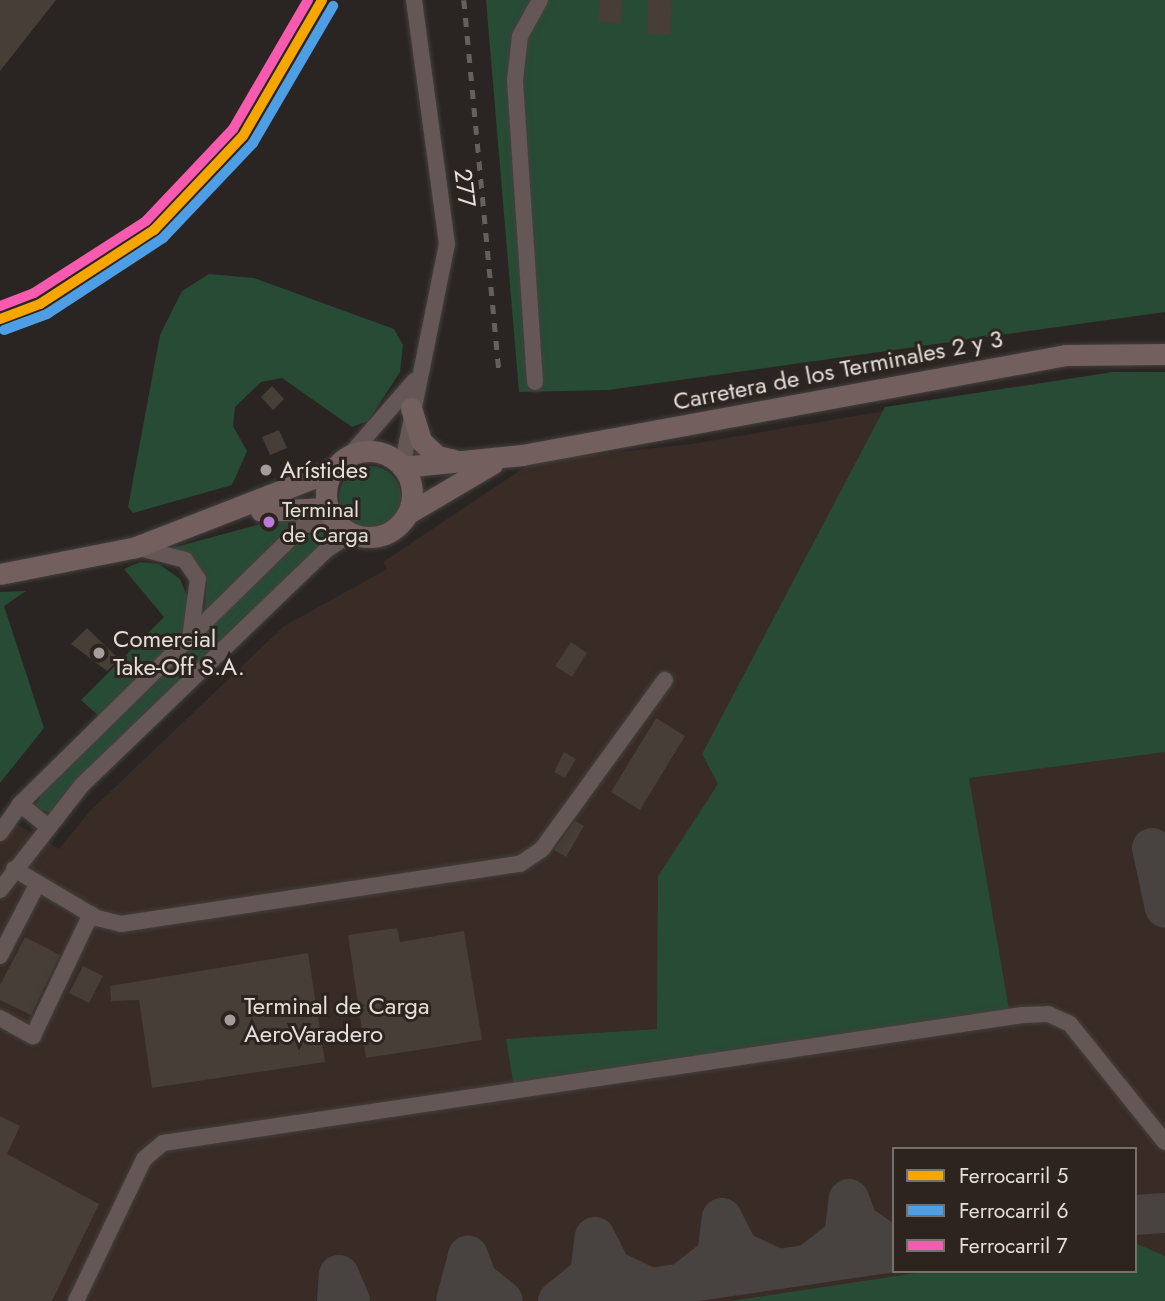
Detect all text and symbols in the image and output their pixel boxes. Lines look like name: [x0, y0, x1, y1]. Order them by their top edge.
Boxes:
street label: 277: [448, 167, 482, 209]
street label: Carretera de los Terminales 2 y 3: [671, 324, 1005, 416]
place label: Arístides: [280, 456, 368, 484]
marker: Arístides: [258, 462, 274, 478]
place label: Terminal de Carga: [282, 496, 368, 548]
marker: Terminal de Carga: [262, 515, 276, 529]
place label: Comercial Take-Off S.A.: [113, 625, 245, 681]
marker: Comercial Take-Off S.A.: [91, 645, 107, 661]
place label: Terminal de Carga AeroVaradero: [244, 992, 429, 1048]
marker: Terminal de Carga AeroVaradero: [222, 1012, 238, 1028]
legend: [892, 1147, 1137, 1273]
text: Ferrocarril 5: [959, 1161, 1068, 1191]
text: Ferrocarril 6: [959, 1196, 1068, 1226]
text: Ferrocarril 7: [959, 1231, 1067, 1261]

